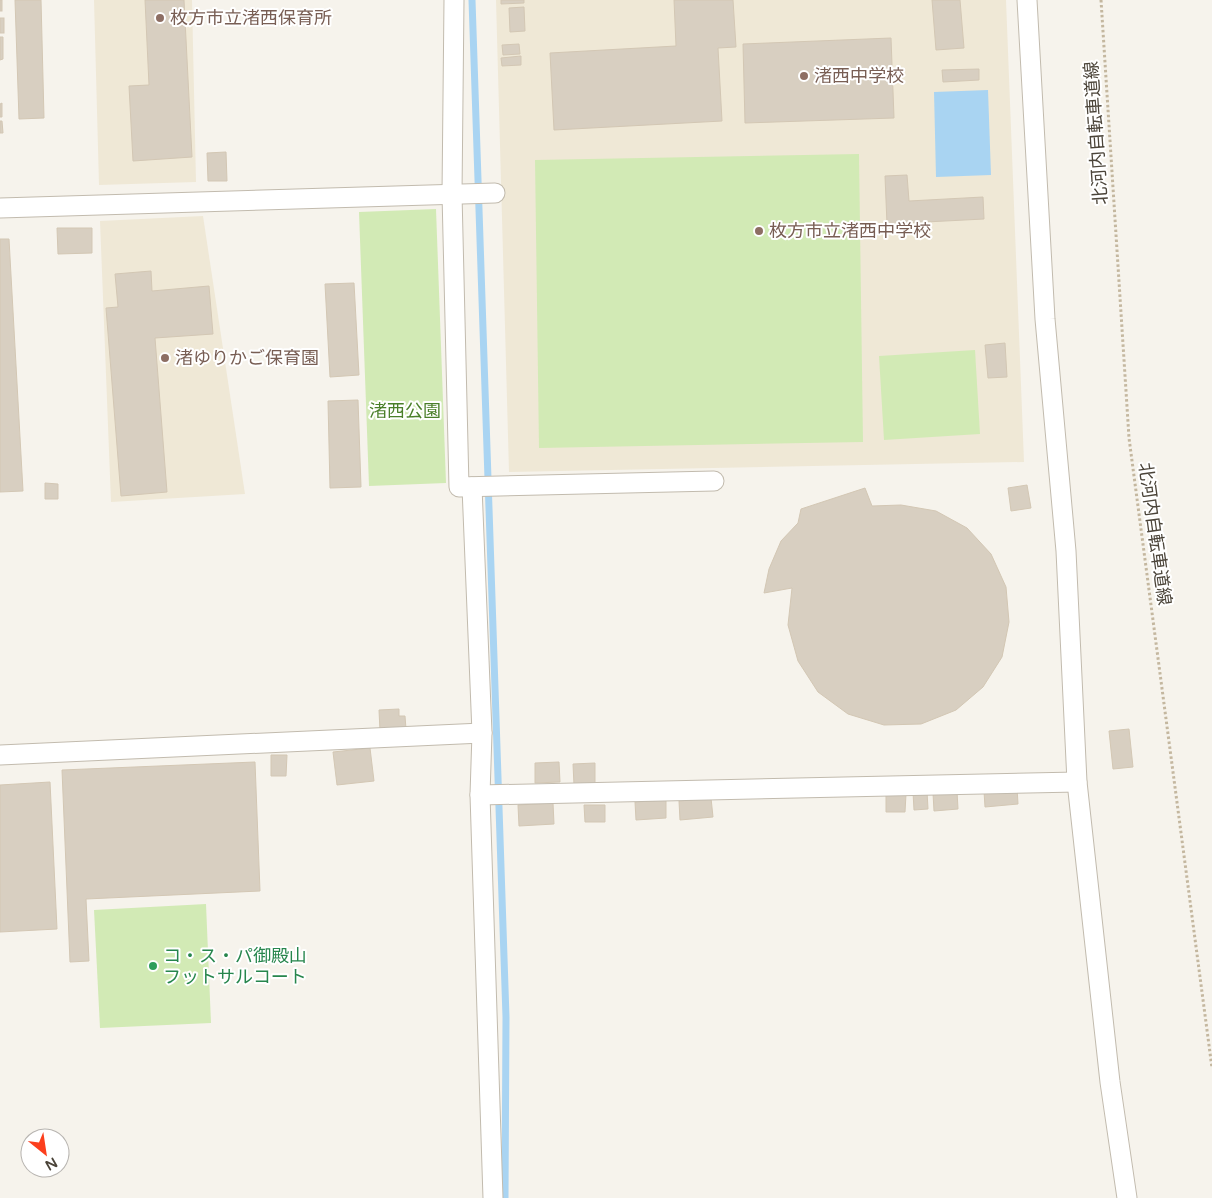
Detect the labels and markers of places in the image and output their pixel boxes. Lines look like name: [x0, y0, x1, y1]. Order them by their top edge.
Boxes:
place label: 枚方市立渚西保育所: [170, 7, 332, 29]
marker: 枚方市立渚西保育所: [154, 12, 166, 24]
place label: 渚西中学校: [814, 65, 904, 87]
marker: 渚西中学校: [798, 70, 810, 82]
place label: 枚方市立渚西中学校: [769, 220, 931, 242]
marker: 枚方市立渚西中学校: [753, 225, 765, 237]
place label: 渚ゆりかご保育園: [175, 347, 319, 369]
marker: 渚ゆりかご保育園: [159, 352, 171, 364]
place label: コ・ス・パ御殿山 フットサルコート: [163, 945, 307, 988]
marker: コ・ス・パ御殿山 フットサルコート: [147, 960, 159, 972]

